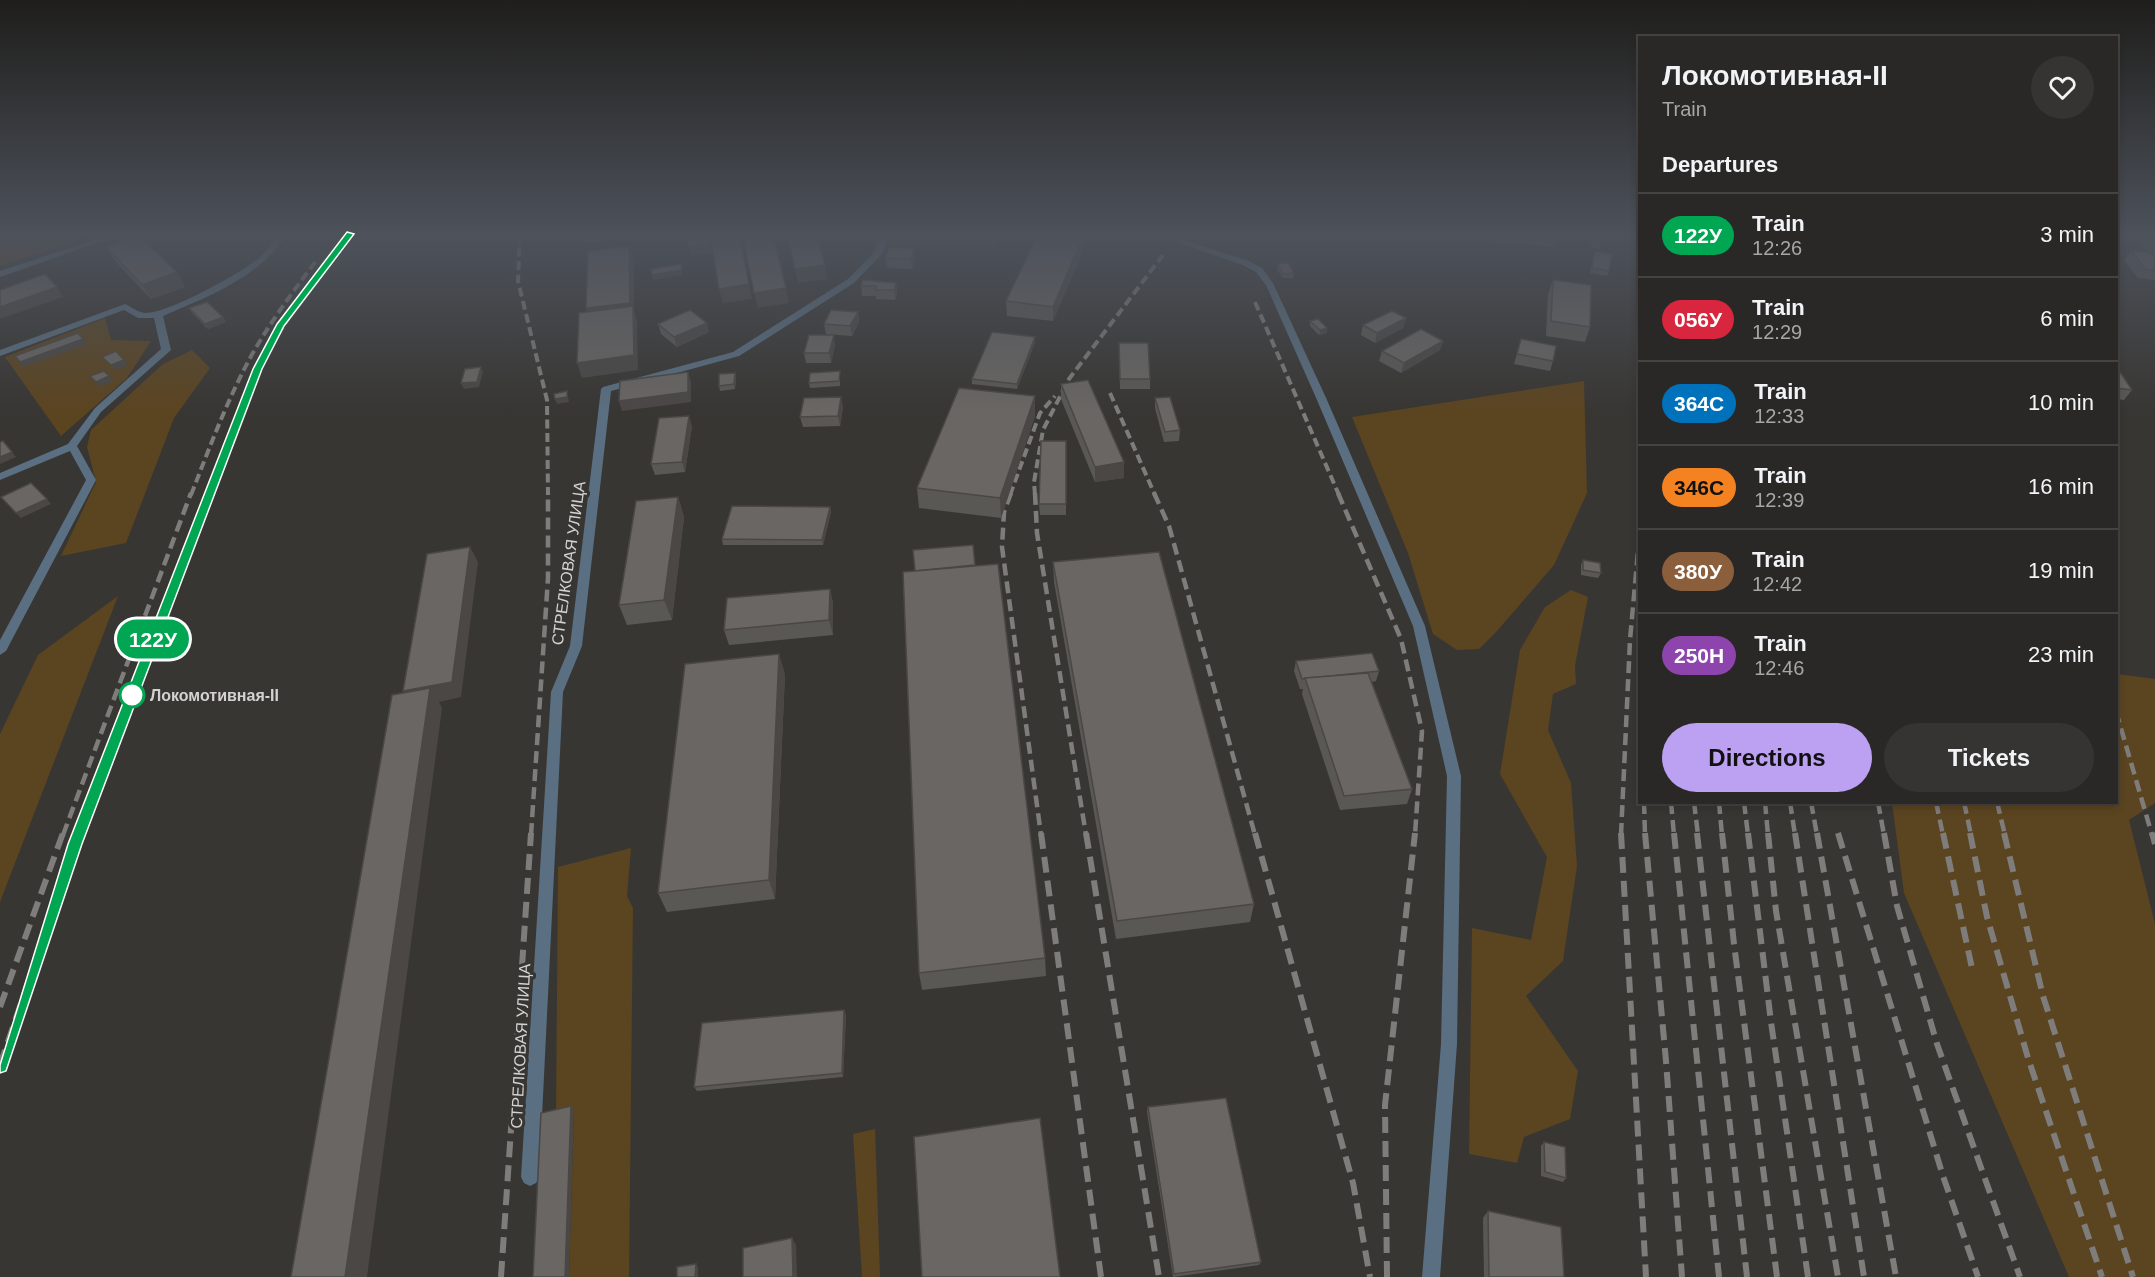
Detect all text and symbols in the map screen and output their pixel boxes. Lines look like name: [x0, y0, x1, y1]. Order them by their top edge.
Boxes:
button: heart: [2031, 56, 2094, 119]
text: Локомотивная-II: [1662, 60, 1888, 91]
text: Train: [1662, 98, 1707, 120]
text: Departures: [1662, 152, 1778, 177]
text: Train: [1752, 211, 1805, 236]
text: 3 min: [2040, 222, 2094, 247]
text: 122У: [1674, 224, 1722, 247]
text: 12:26: [1752, 237, 1802, 259]
text: Train: [1752, 295, 1805, 320]
text: 6 min: [2040, 306, 2094, 331]
text: 056У: [1674, 308, 1722, 331]
text: 12:29: [1752, 321, 1802, 343]
text: Train: [1754, 379, 1807, 404]
text: 10 min: [2028, 390, 2094, 415]
text: 364С: [1674, 392, 1724, 415]
text: 12:33: [1754, 405, 1804, 427]
text: Train: [1754, 463, 1807, 488]
text: 16 min: [2028, 474, 2094, 499]
text: 346С: [1674, 476, 1724, 499]
street label: СТРЕЛКОВАЯ УЛИЦА: [549, 480, 588, 646]
text: 12:39: [1754, 489, 1804, 511]
text: Train: [1752, 547, 1805, 572]
text: 19 min: [2028, 558, 2094, 583]
text: 380У: [1674, 560, 1722, 583]
text: 12:42: [1752, 573, 1802, 595]
line badge: 122У: [111, 620, 195, 658]
text: 122У: [129, 628, 177, 651]
text: Train: [1754, 631, 1807, 656]
text: 23 min: [2028, 642, 2094, 667]
text: 250Н: [1674, 644, 1724, 667]
text: 12:46: [1754, 657, 1804, 679]
marker: Локомотивная-II: [119, 682, 145, 708]
place label: Локомотивная-II: [150, 687, 279, 704]
button: Directions: [1662, 723, 1872, 792]
button: Tickets: [1884, 723, 2094, 792]
street label: СТРЕЛКОВАЯ УЛИЦА: [508, 963, 533, 1129]

